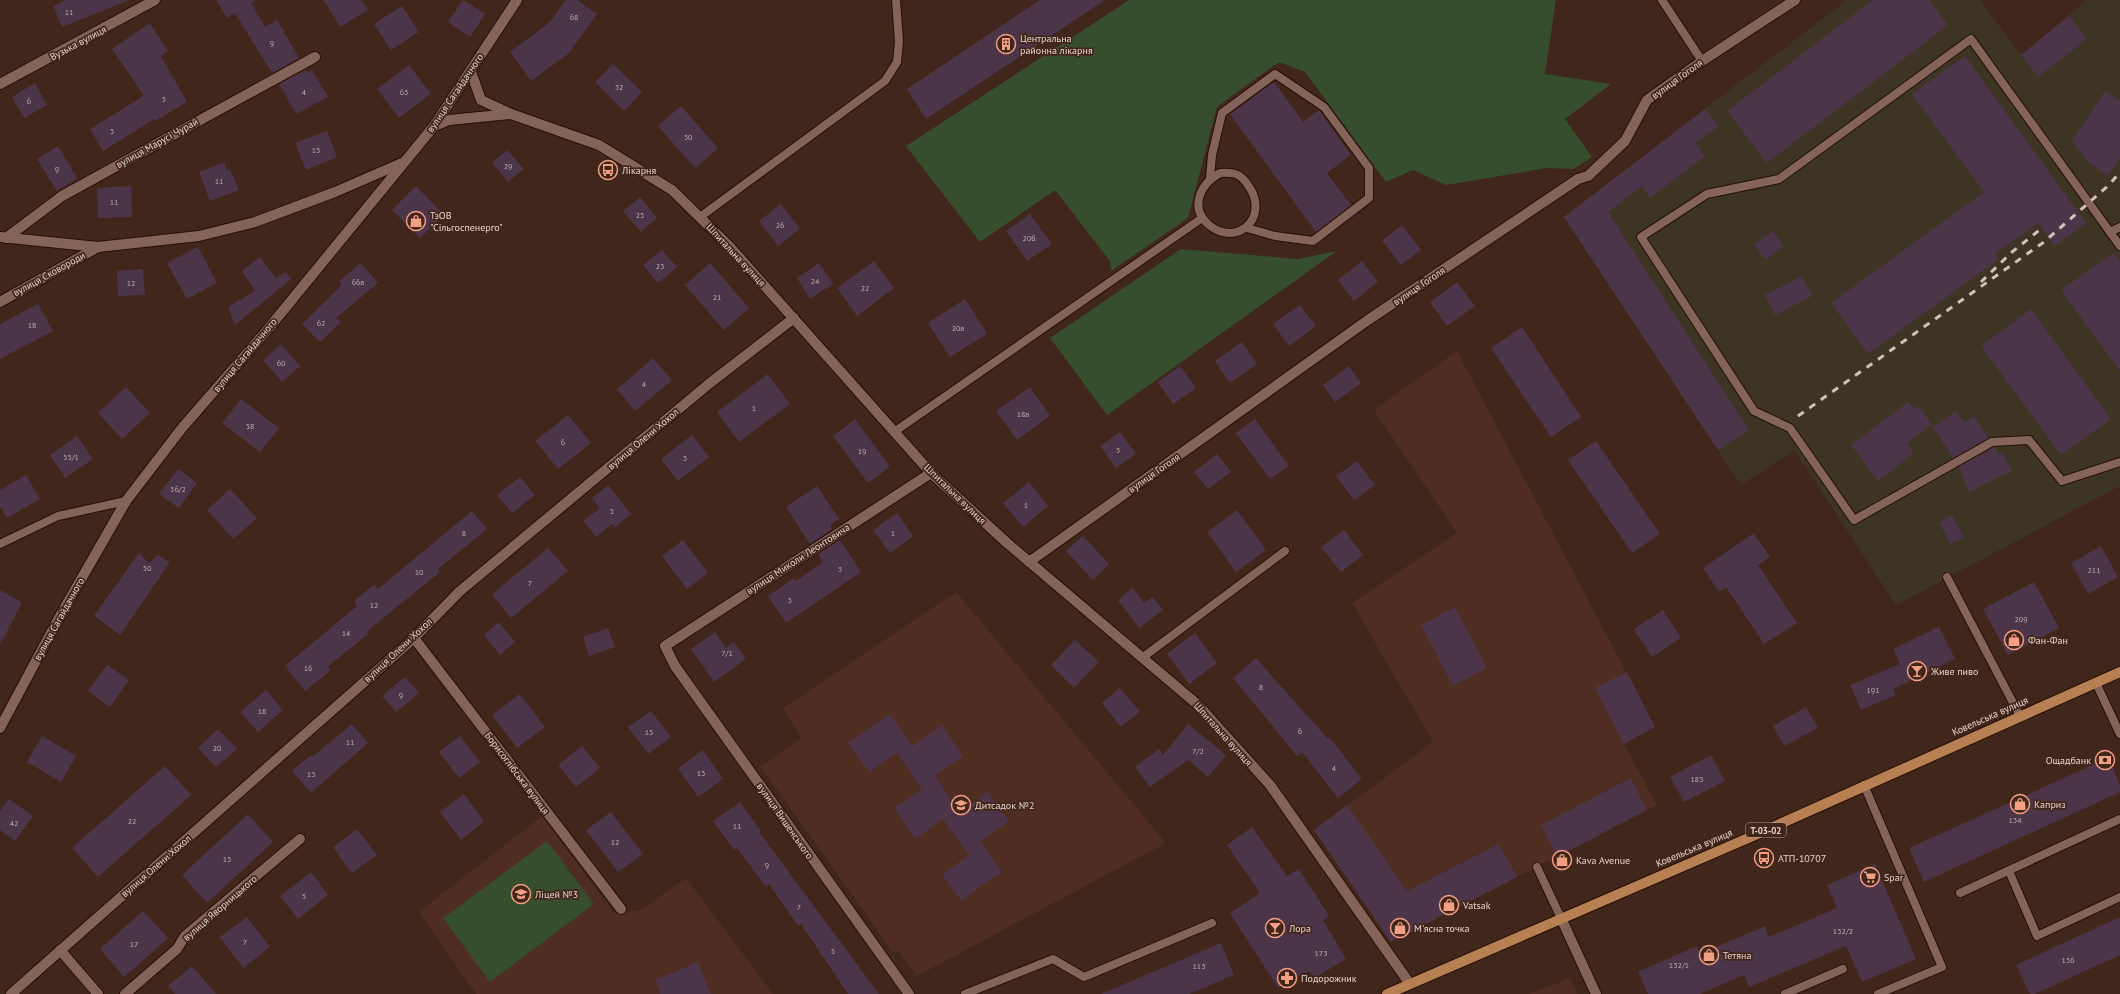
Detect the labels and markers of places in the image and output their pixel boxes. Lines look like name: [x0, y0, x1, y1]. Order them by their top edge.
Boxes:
place label: Центральна районна лікарня: [1020, 32, 1093, 57]
building icon: Центральна районна лікарня: [995, 33, 1017, 55]
bus stop icon: Лікарня: [597, 159, 619, 181]
place label: Лікарня: [621, 164, 656, 177]
place label: ТзОВ "Сільгоспенерго": [430, 209, 502, 234]
shop icon: ТзОВ "Сільгоспенерго": [405, 210, 427, 232]
shop icon: Фан-Фан: [2003, 629, 2025, 651]
place label: Фан-Фан: [2028, 634, 2068, 647]
bar icon: Живе пиво: [1906, 660, 1928, 682]
place label: Живе пиво: [1930, 665, 1978, 678]
bank icon: Ощадбанк: [2094, 749, 2116, 771]
place label: Ощадбанк: [2046, 754, 2091, 767]
shop icon: Каприз: [2009, 793, 2031, 815]
school or university icon: Дитсадок №2: [950, 794, 972, 816]
place label: Каприз: [2034, 798, 2066, 811]
place label: Дитсадок №2: [975, 799, 1034, 812]
bus stop icon: АТП-10707: [1753, 847, 1775, 869]
shop icon: Kava Avenue: [1551, 849, 1573, 871]
place label: АТП-10707: [1778, 852, 1826, 865]
place label: Kava Avenue: [1576, 854, 1630, 867]
supermarket icon: Spar: [1859, 866, 1881, 888]
place label: Spar: [1884, 871, 1904, 884]
school or university icon: Ліцей №3: [510, 883, 532, 905]
place label: Ліцей №3: [534, 888, 578, 901]
shop icon: Vatsak: [1438, 894, 1460, 916]
place label: Vatsak: [1462, 899, 1491, 912]
bar icon: Лора: [1264, 917, 1286, 939]
shop icon: М'ясна точка: [1389, 917, 1411, 939]
place label: Лора: [1288, 922, 1311, 935]
place label: М'ясна точка: [1414, 922, 1470, 935]
shop icon: Тетяна: [1698, 944, 1720, 966]
place label: Тетяна: [1723, 949, 1751, 962]
pharmacy icon: Подорожник: [1276, 967, 1298, 989]
place label: Подорожник: [1301, 972, 1357, 985]

